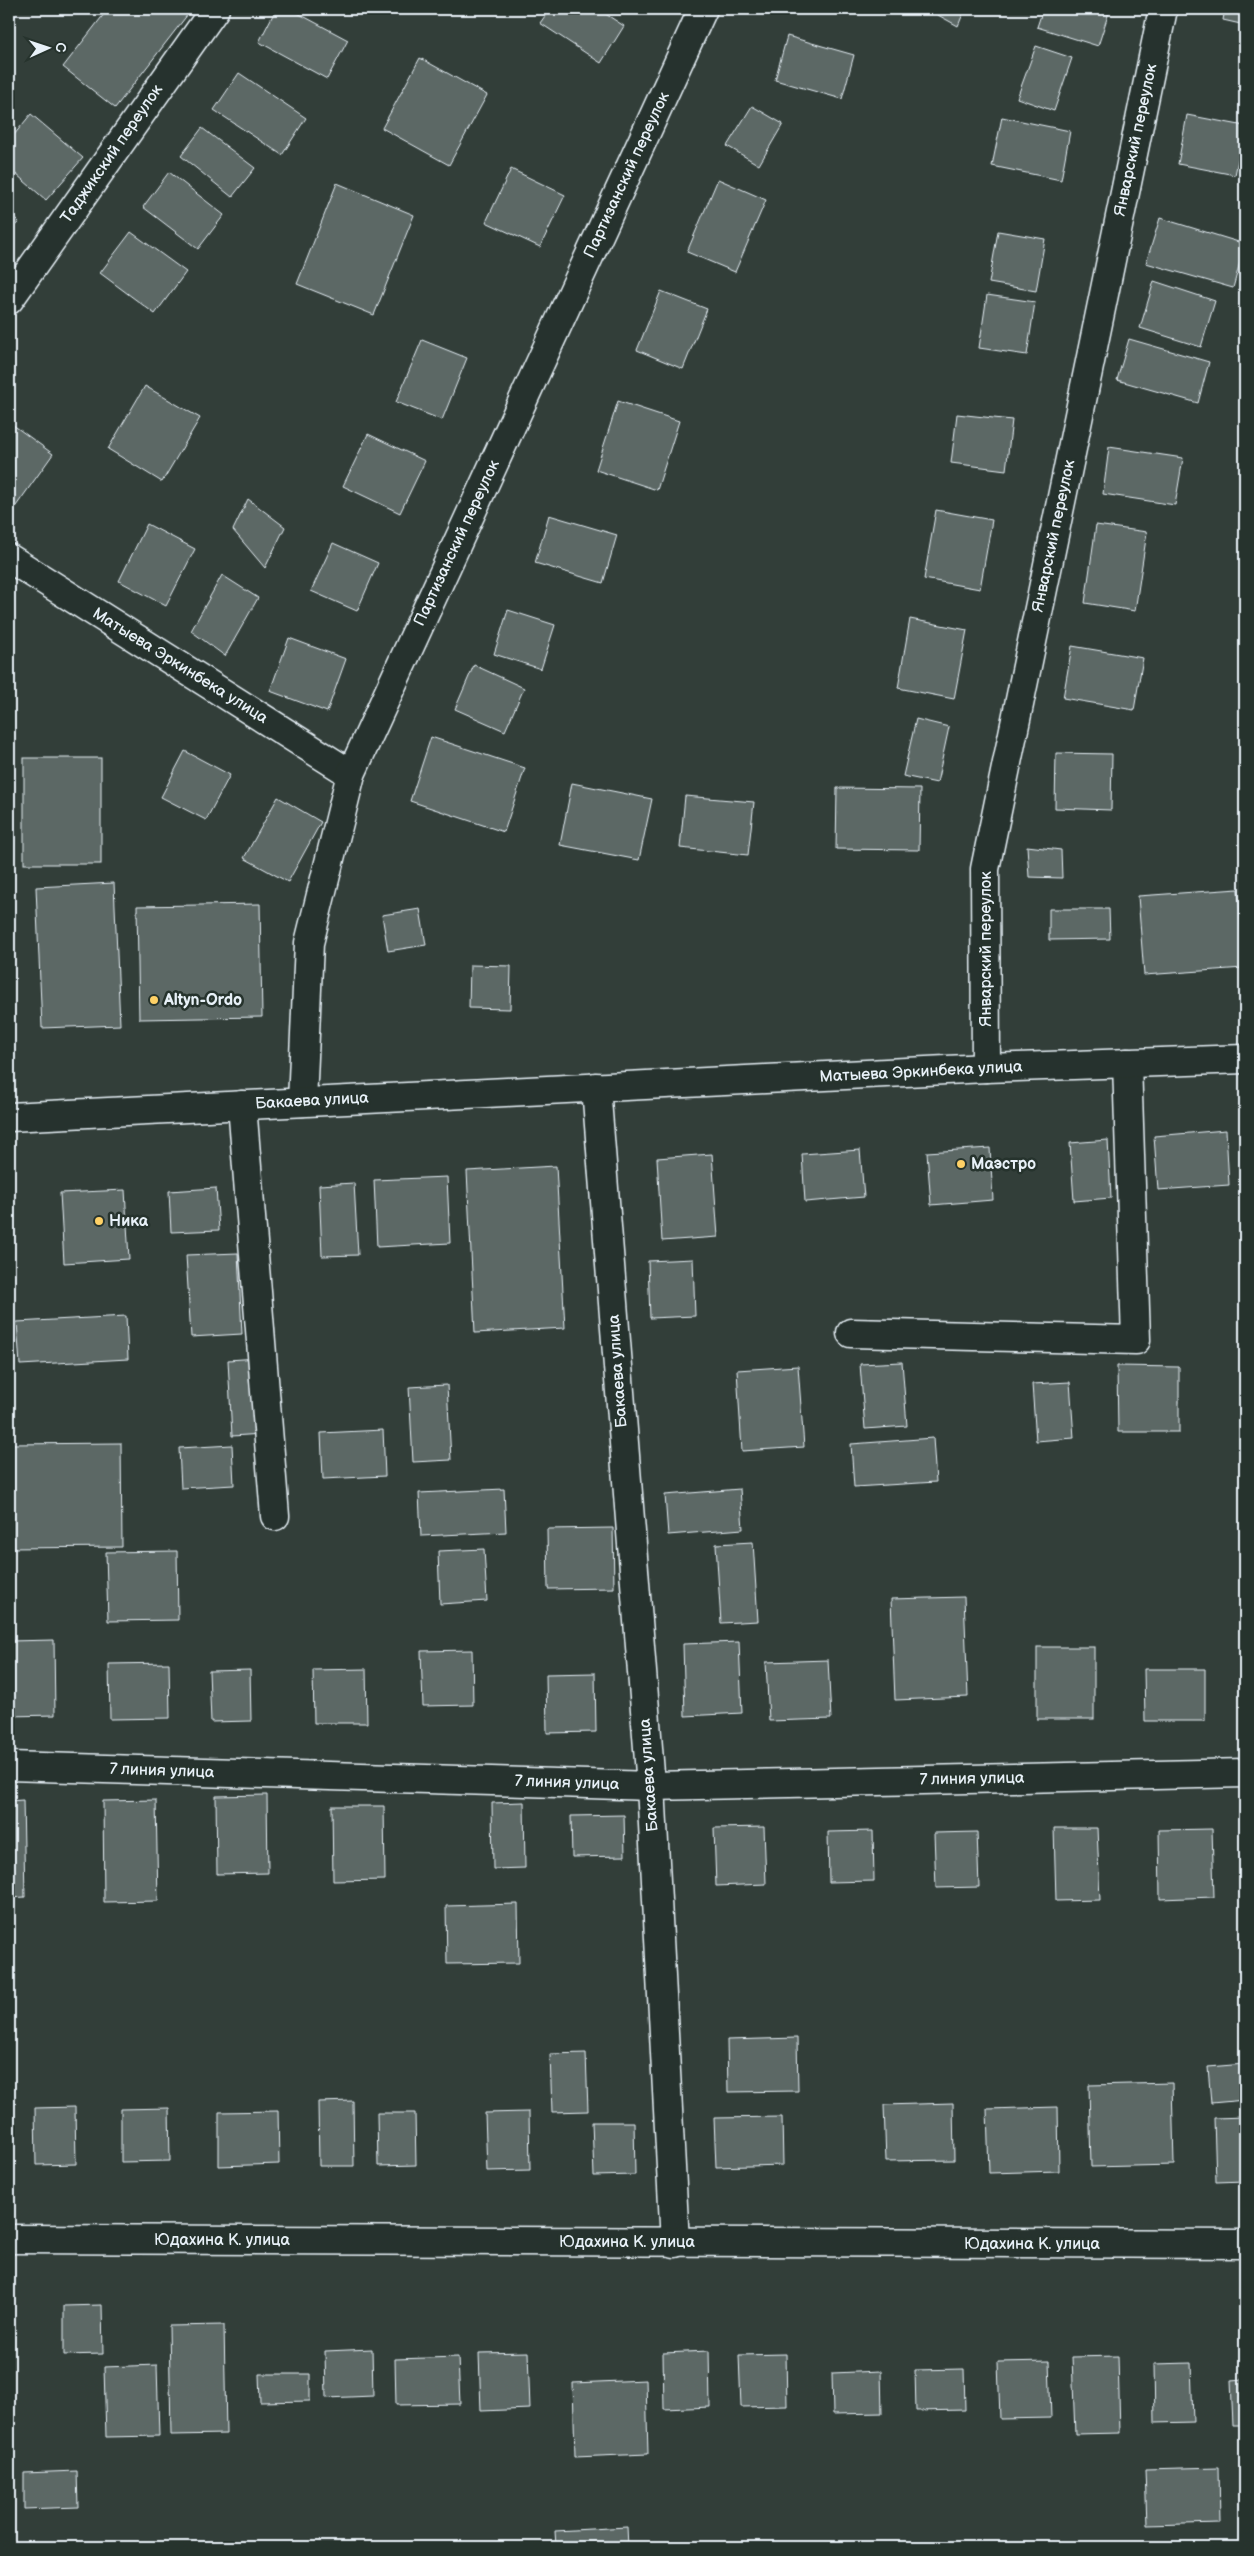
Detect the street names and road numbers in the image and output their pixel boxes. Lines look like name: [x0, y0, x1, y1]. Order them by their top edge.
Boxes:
street label: Январский переулок: [1111, 62, 1162, 218]
street label: Таджикский переулок: [57, 81, 167, 227]
street label: Партизанский переулок: [580, 89, 674, 261]
street label: Партизанский переулок: [410, 457, 504, 629]
street label: Январский переулок: [1029, 458, 1080, 614]
street label: Матыева Эркинбека улица: [89, 604, 272, 728]
street label: Январский переулок: [977, 871, 996, 1027]
street label: Матыева Эркинбека улица: [819, 1057, 1023, 1087]
street label: Бакаева улица: [255, 1089, 370, 1113]
street label: Бакаева улица: [605, 1313, 631, 1428]
street label: Бакаева улица: [636, 1717, 662, 1832]
street label: 7 линия улица: [109, 1760, 215, 1782]
street label: 7 линия улица: [919, 1769, 1025, 1789]
street label: 7 линия улица: [514, 1772, 620, 1794]
street label: Юдахина К. улица: [154, 2231, 290, 2250]
street label: Юдахина К. улица: [559, 2233, 695, 2252]
street label: Юдахина К. улица: [964, 2235, 1100, 2254]

